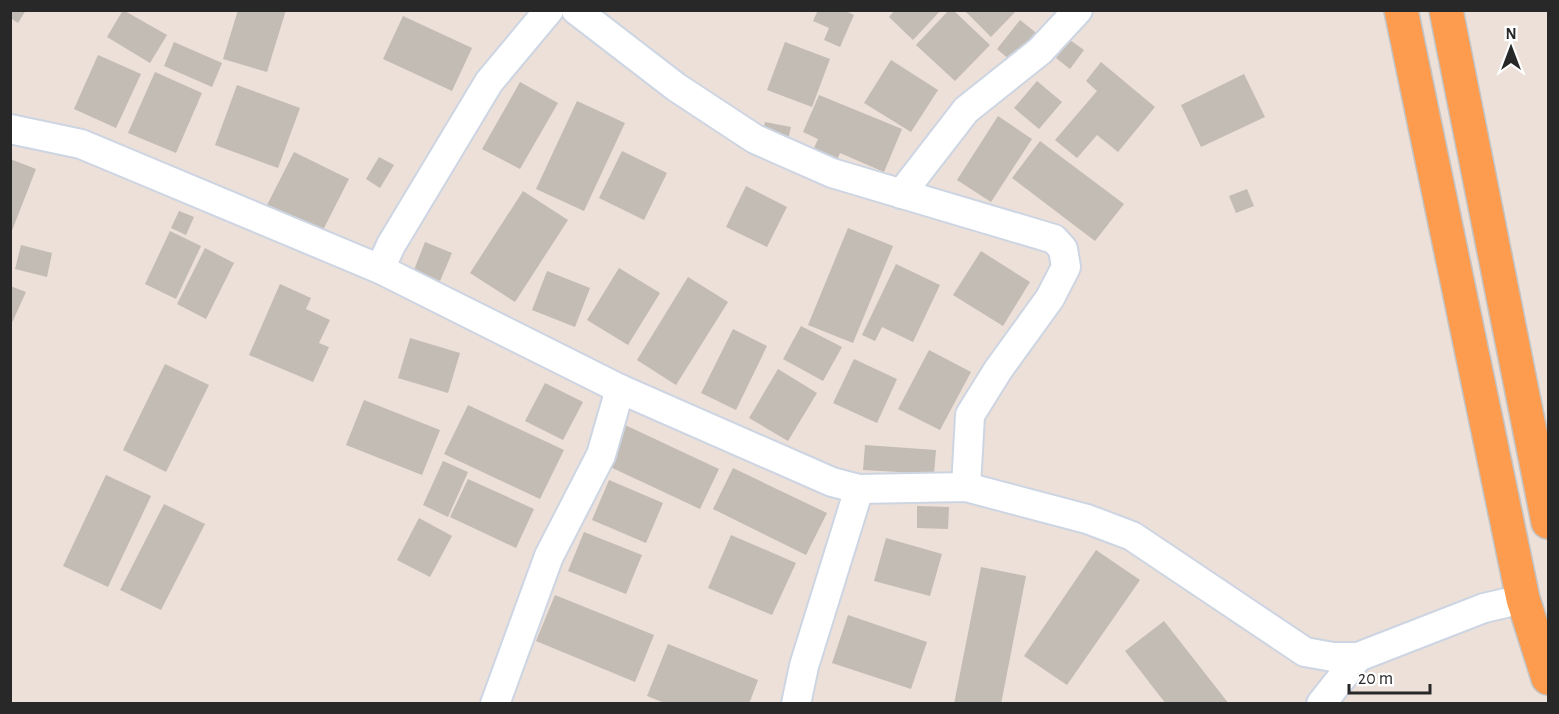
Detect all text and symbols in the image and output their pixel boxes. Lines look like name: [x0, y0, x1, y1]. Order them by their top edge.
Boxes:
north arrow: [1481, 18, 1541, 78]
text: N: [1505, 26, 1517, 42]
scale bar: [1349, 657, 1430, 695]
text: 20 m: [1358, 670, 1393, 688]

